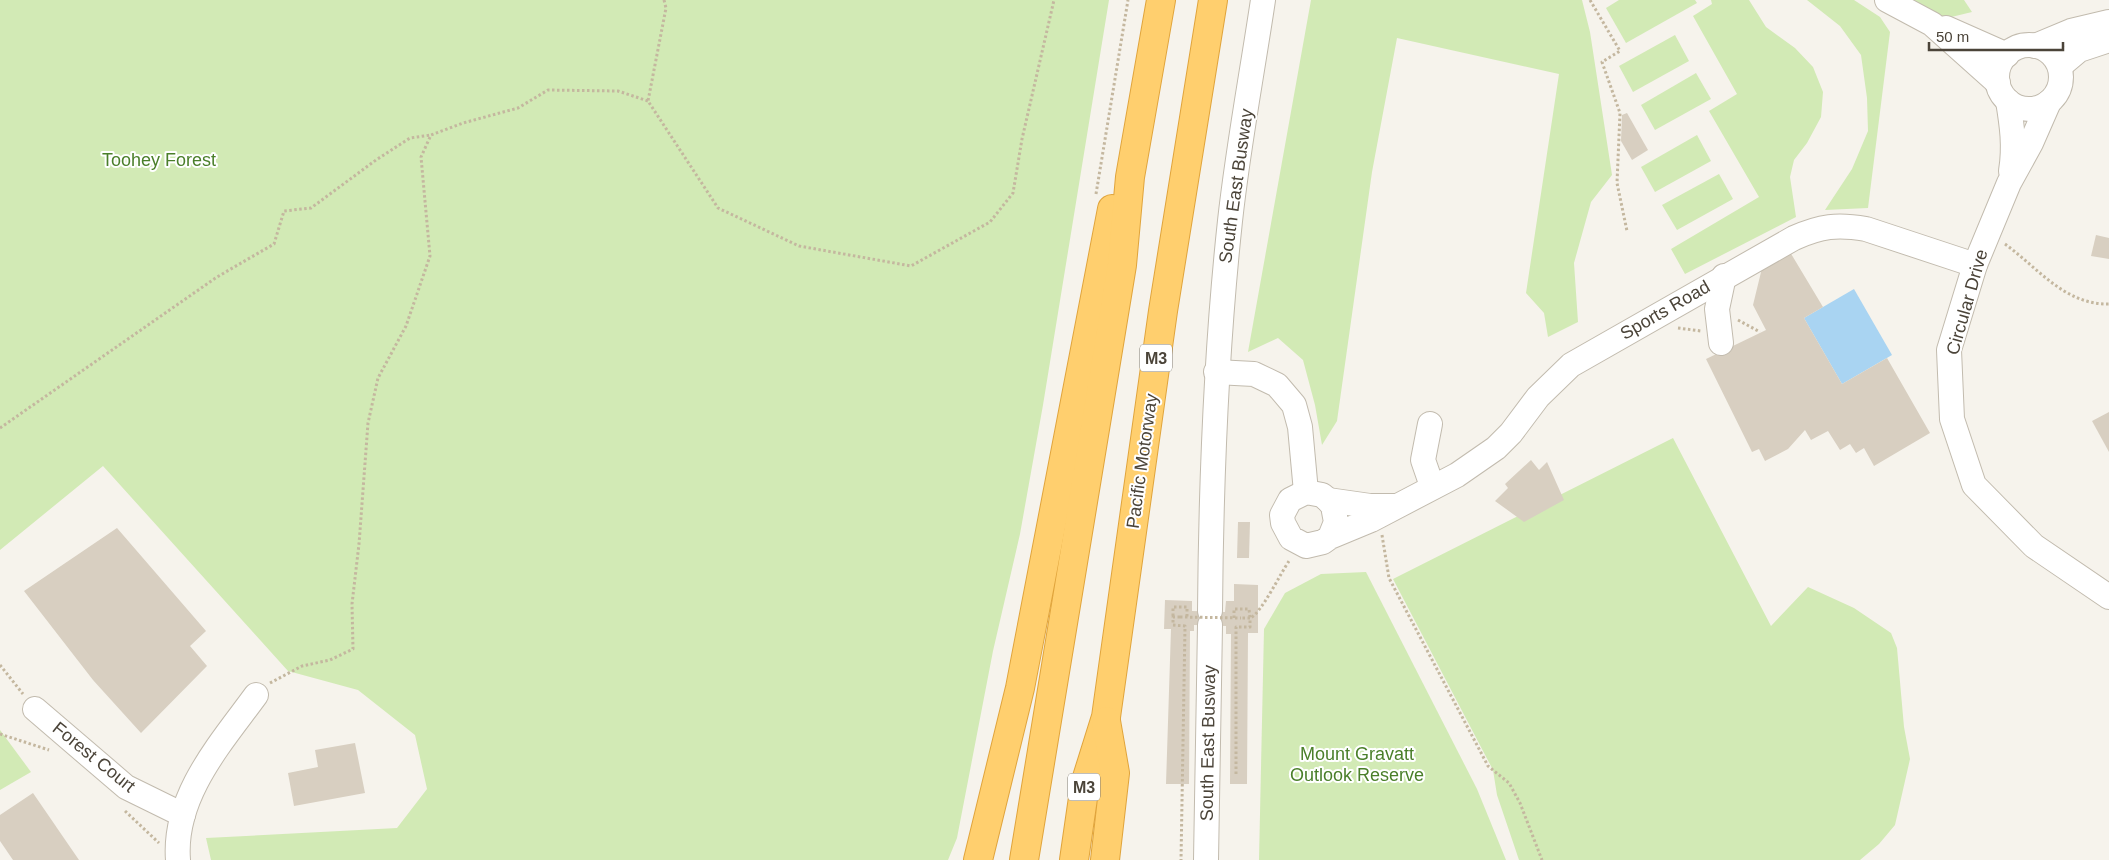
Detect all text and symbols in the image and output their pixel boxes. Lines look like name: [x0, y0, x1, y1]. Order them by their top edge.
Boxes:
scale bar: [1929, 20, 2063, 52]
text: 50 m: [1936, 28, 1969, 45]
street label: South East Busway: [1215, 107, 1257, 265]
park label: Toohey Forest: [102, 150, 216, 170]
street label: Circular Drive: [1942, 247, 1992, 357]
street label: Sports Road: [1617, 276, 1713, 344]
road number: M3: [1140, 344, 1172, 372]
street label: Pacific Motorway: [1123, 392, 1161, 530]
street label: South East Busway: [1197, 665, 1219, 821]
street label: Forest Court: [49, 718, 139, 796]
park label: Mount Gravatt Outlook Reserve: [1290, 744, 1424, 785]
road number: M3: [1068, 774, 1100, 800]

